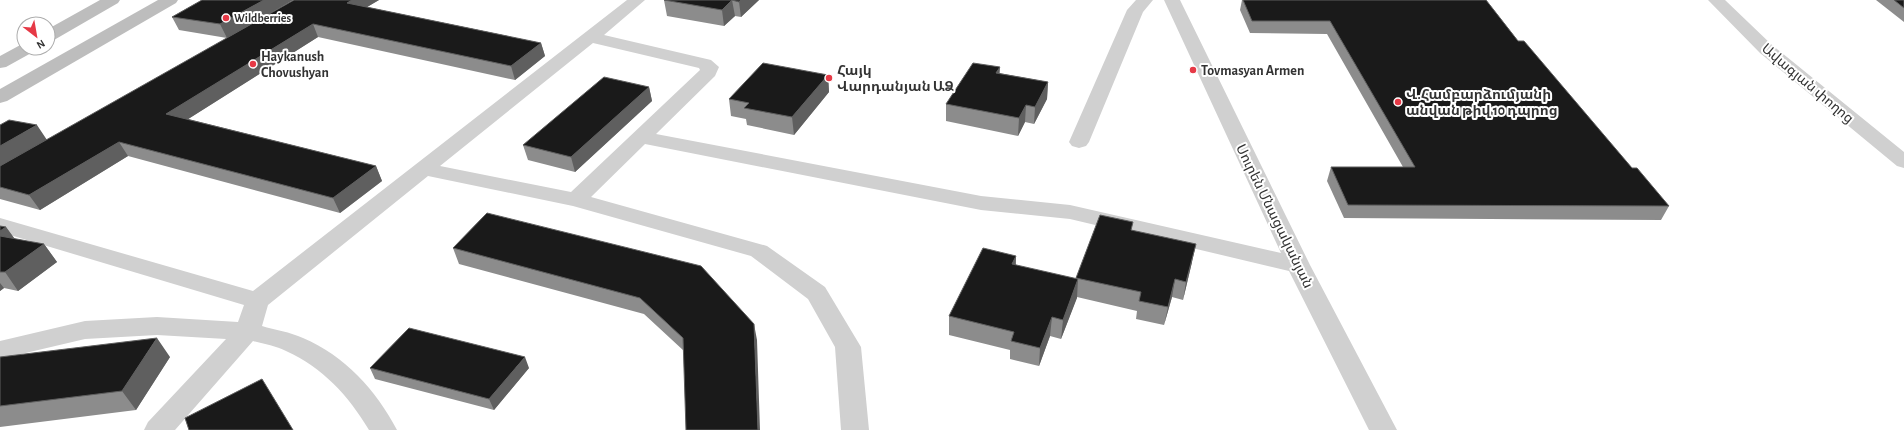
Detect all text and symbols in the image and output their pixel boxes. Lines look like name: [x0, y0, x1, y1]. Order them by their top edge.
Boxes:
place label: Wildberries: [234, 12, 292, 24]
marker: Wildberries: [221, 13, 231, 23]
north arrow: [16, 16, 56, 56]
text: N: [35, 37, 47, 51]
street label: Ավագյան փողոց: [1759, 41, 1856, 126]
place label: Haykanush Chovushyan: [261, 50, 329, 80]
marker: Haykanush Chovushyan: [248, 59, 258, 69]
place label: Հայկ Վարդանյան ԱՁ: [837, 64, 954, 94]
place label: Tovmasyan Armen: [1201, 64, 1304, 78]
marker: Tovmasyan Armen: [1188, 65, 1198, 75]
marker: Հայկ Վարդանյան ԱՁ: [824, 73, 834, 83]
place label: Վ.Համբարձումյանի անվան թիվ 10 դպրոց: [1406, 88, 1558, 118]
marker: Վ.Համբարձումյանի անվան թիվ 10 դպրոց: [1393, 97, 1403, 107]
street label: Սուրեն Մնացականյան: [1233, 142, 1315, 291]

